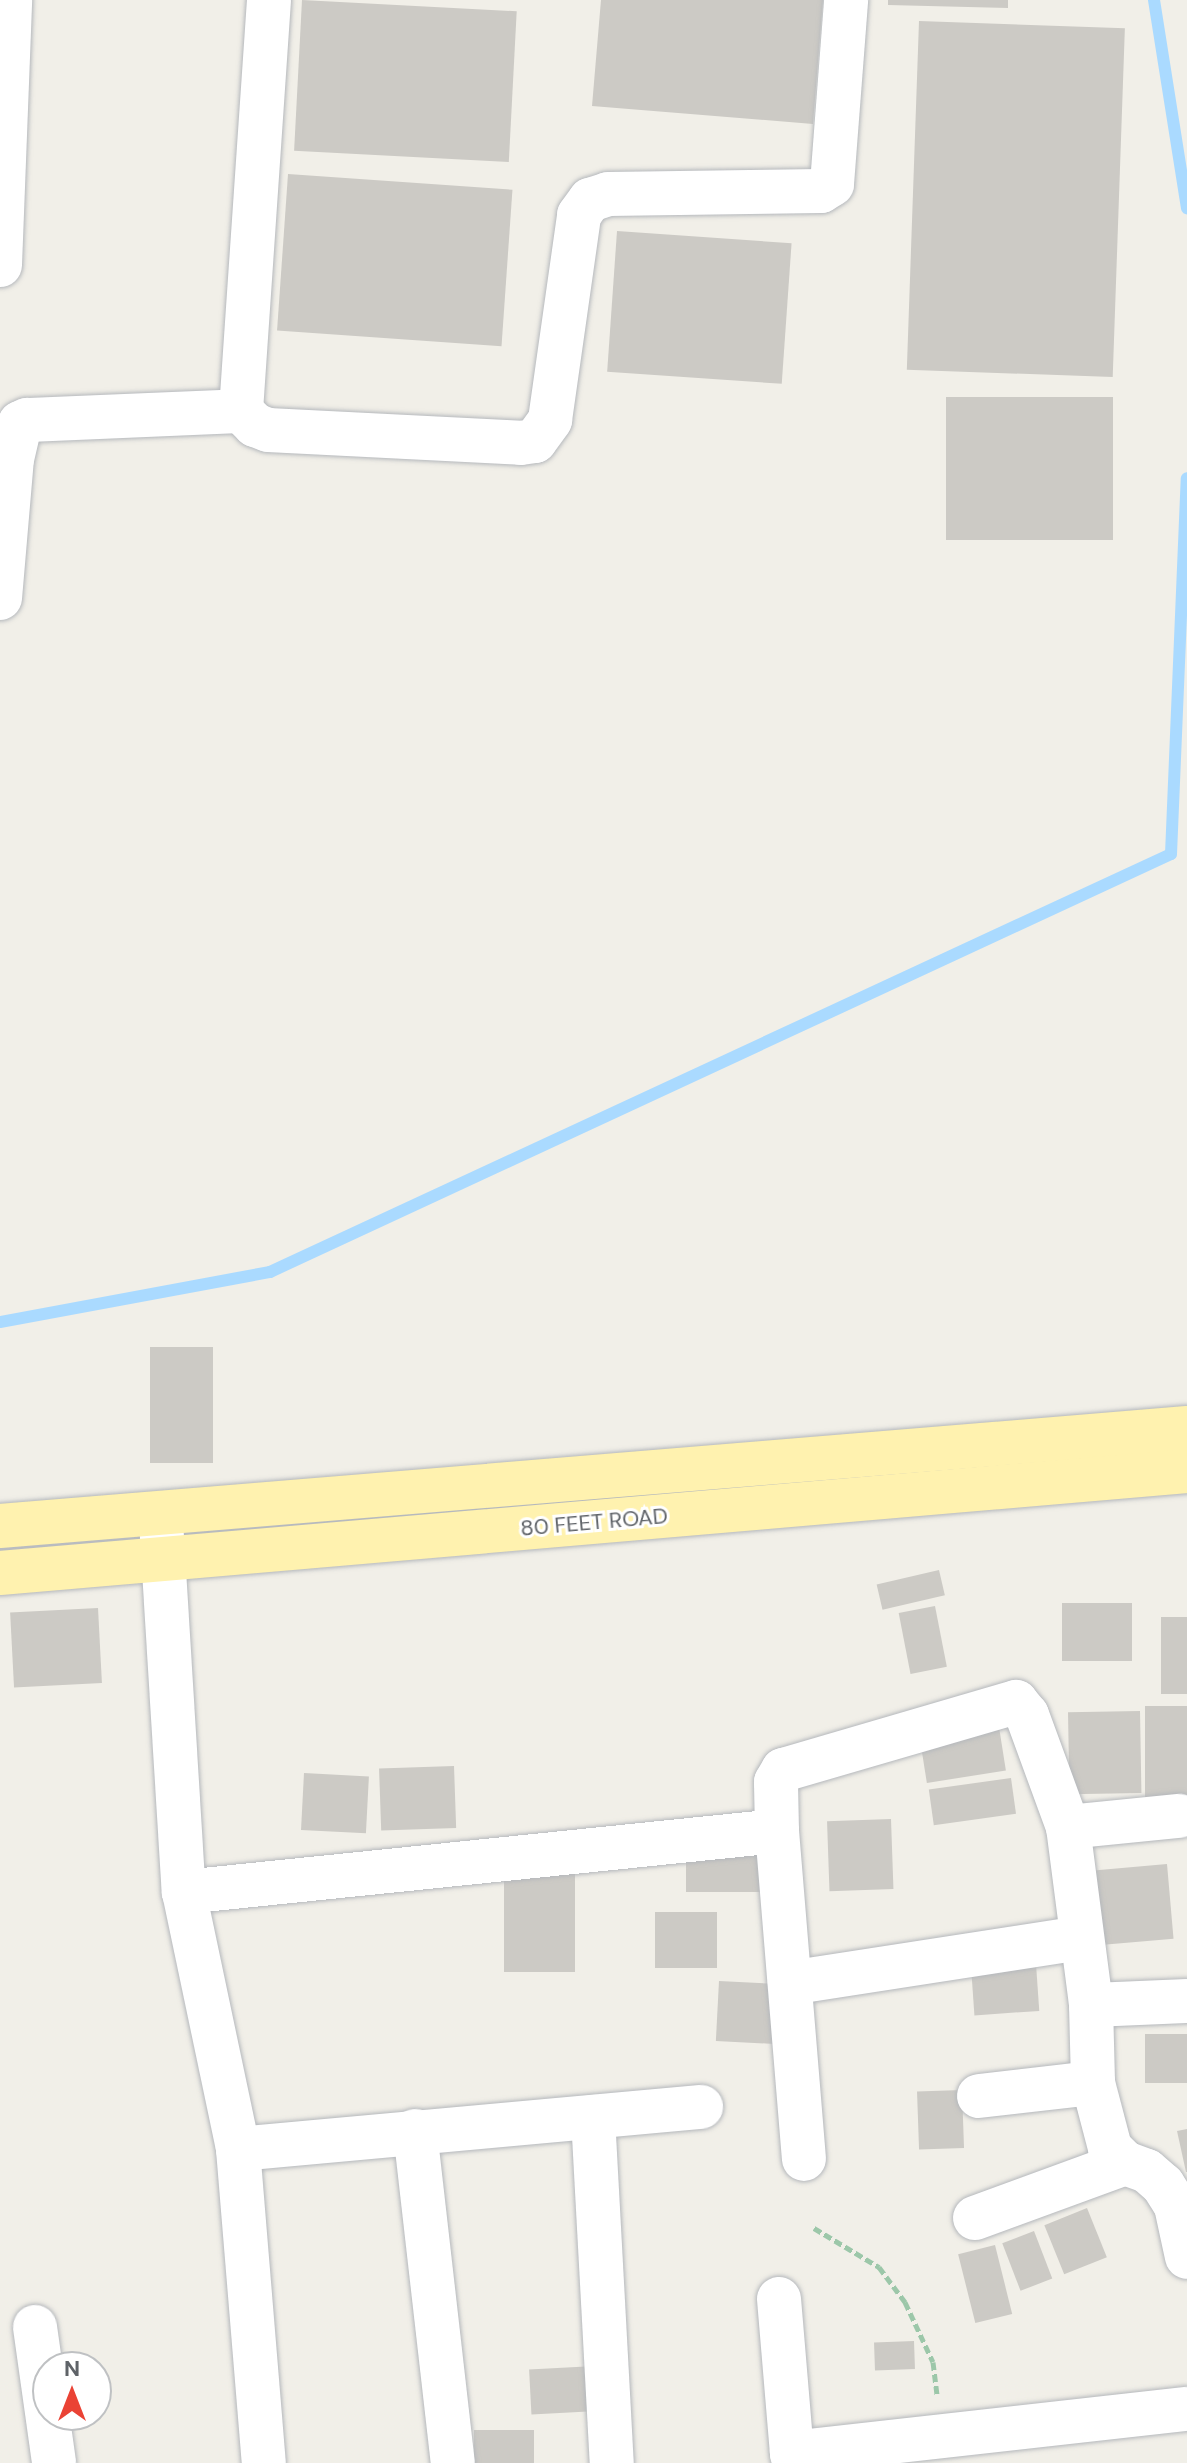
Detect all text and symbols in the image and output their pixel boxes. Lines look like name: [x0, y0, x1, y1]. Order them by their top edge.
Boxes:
street label: 80 FEET ROAD: [519, 1502, 669, 1542]
north arrow: [32, 2351, 112, 2431]
text: N: [64, 2354, 80, 2383]

